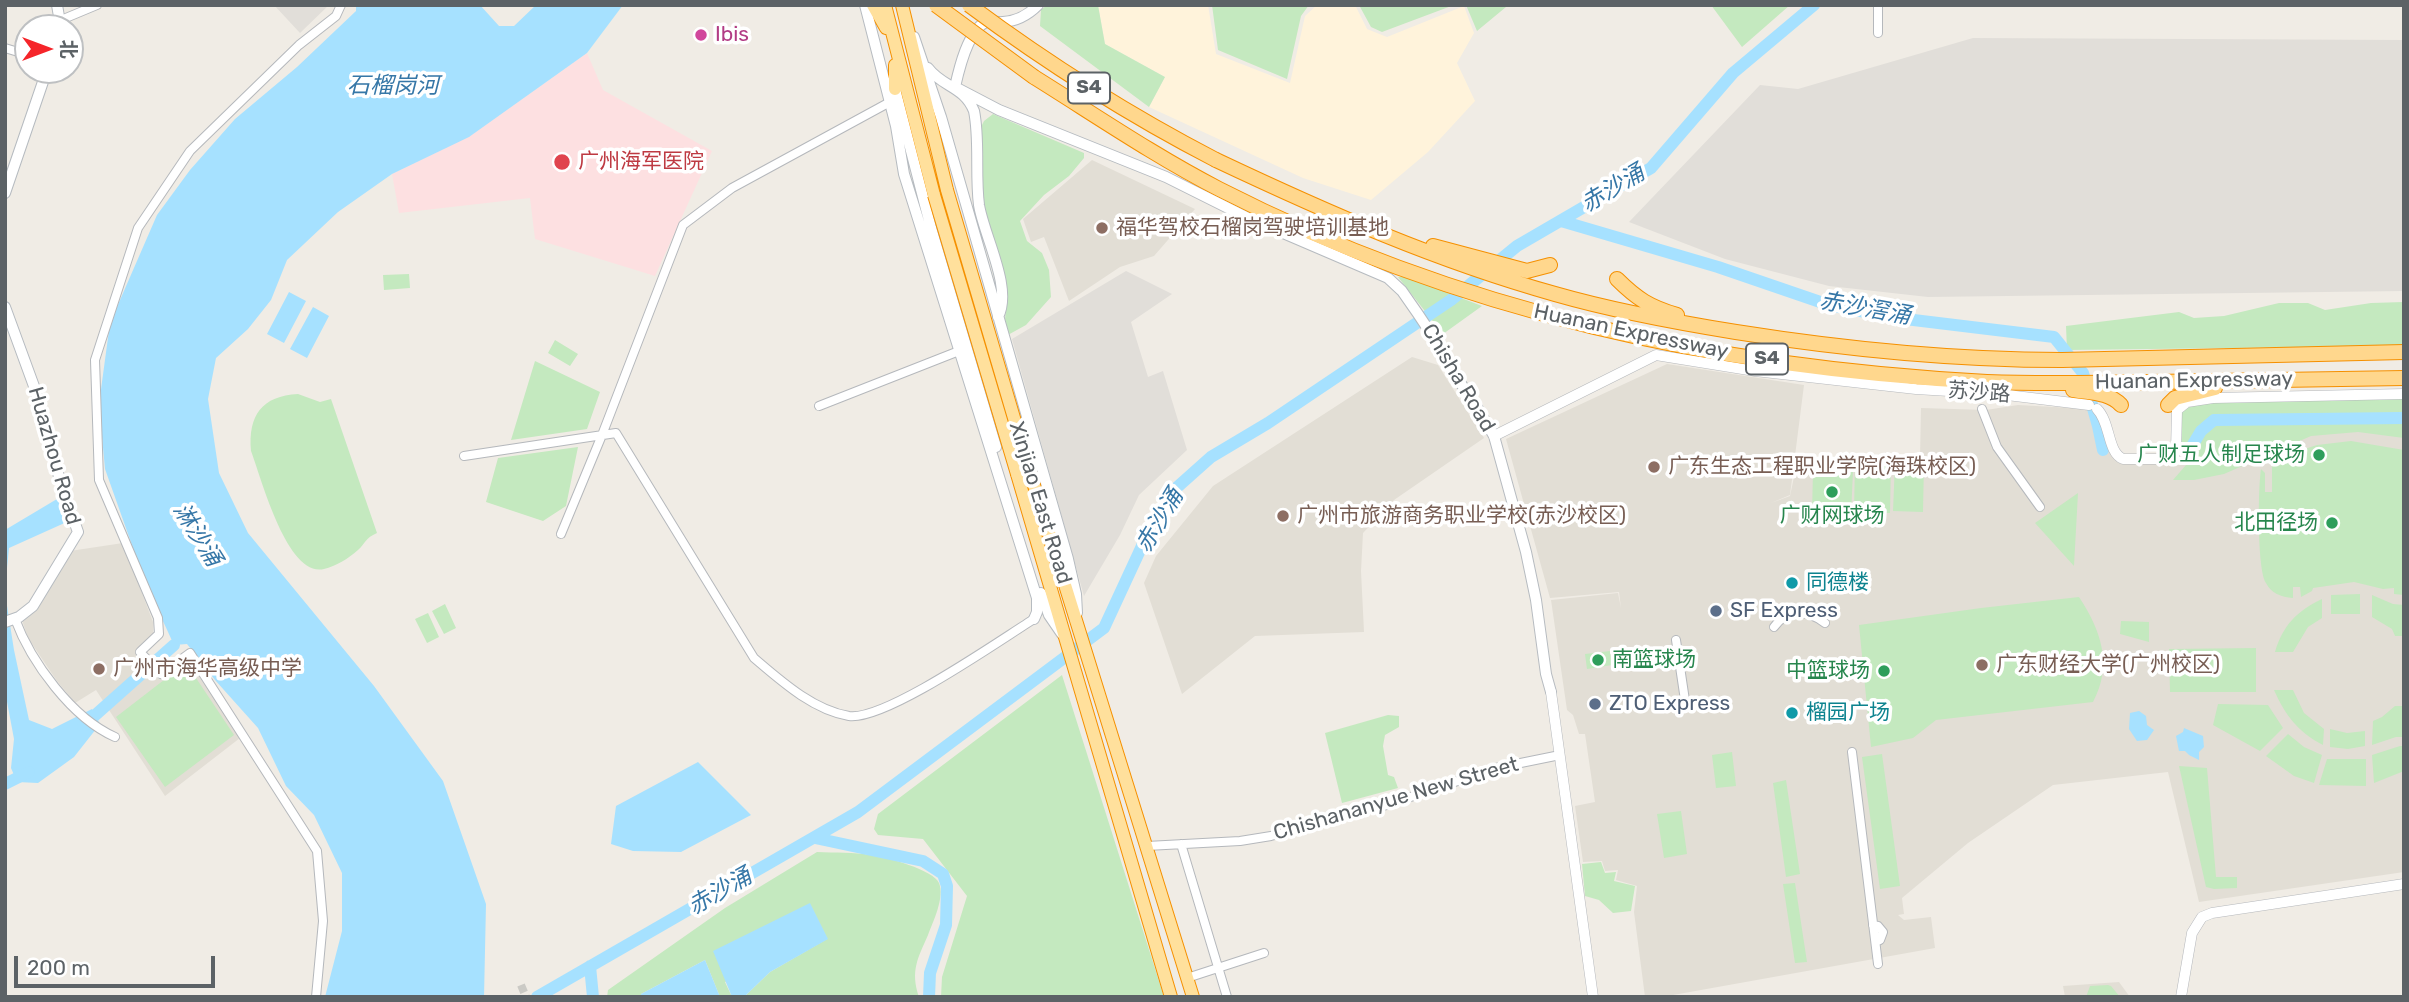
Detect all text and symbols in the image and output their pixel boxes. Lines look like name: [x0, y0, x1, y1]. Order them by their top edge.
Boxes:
north arrow: [14, 14, 84, 84]
place label: Ibis: [715, 22, 749, 48]
marker: Ibis: [693, 27, 709, 43]
text: 北: [57, 39, 80, 59]
water label: 石榴岗河: [347, 72, 439, 100]
road number: S4: [1068, 72, 1110, 104]
place label: 广州海军医院: [578, 149, 704, 175]
marker: 广州海军医院: [552, 152, 572, 172]
water label: 赤沙涌: [1576, 159, 1650, 219]
place label: 福华驾校石榴岗驾驶培训基地: [1116, 215, 1389, 241]
marker: 福华驾校石榴岗驾驶培训基地: [1094, 220, 1110, 236]
water label: 赤沙滘涌: [1817, 287, 1913, 331]
street label: Huanan Expressway: [1531, 299, 1731, 365]
street label: Chisha Road: [1416, 319, 1500, 437]
road number: S4: [1746, 344, 1788, 374]
street label: Huanan Expressway: [2095, 367, 2293, 395]
street label: 苏沙路: [1947, 378, 2011, 408]
street label: Huazhou Road: [22, 384, 86, 528]
street label: Xinjiao East Road: [1003, 419, 1077, 587]
place label: 广财五人制足球场: [2137, 442, 2305, 468]
marker: 广财五人制足球场: [2311, 447, 2327, 463]
place label: 广东生态工程职业学院(海珠校区): [1668, 454, 1976, 480]
marker: 广东生态工程职业学院(海珠校区): [1646, 459, 1662, 475]
water label: 赤沙涌: [1130, 484, 1190, 558]
marker: 广财网球场: [1824, 484, 1840, 500]
water label: 淋沙涌: [167, 498, 227, 572]
place label: 广州市旅游商务职业学校(赤沙校区): [1297, 503, 1626, 529]
place label: 广财网球场: [1780, 503, 1884, 529]
marker: 广州市旅游商务职业学校(赤沙校区): [1275, 508, 1291, 524]
place label: 北田径场: [2234, 510, 2318, 536]
marker: 北田径场: [2324, 515, 2340, 531]
place label: 同德楼: [1806, 570, 1869, 596]
marker: 同德楼: [1784, 575, 1800, 591]
place label: SF Express: [1730, 598, 1838, 624]
marker: SF Express: [1708, 603, 1724, 619]
place label: 南篮球场: [1612, 647, 1696, 673]
marker: 南篮球场: [1590, 652, 1606, 668]
place label: 广东财经大学(广州校区): [1996, 652, 2220, 678]
place label: 广州市海华高级中学: [113, 656, 302, 682]
marker: 广东财经大学(广州校区): [1974, 657, 1990, 673]
place label: 中篮球场: [1786, 658, 1870, 684]
marker: 广州市海华高级中学: [91, 661, 107, 677]
marker: 中篮球场: [1876, 663, 1892, 679]
place label: ZTO Express: [1609, 691, 1730, 717]
marker: ZTO Express: [1587, 696, 1603, 712]
place label: 榴园广场: [1806, 700, 1890, 726]
marker: 榴园广场: [1784, 705, 1800, 721]
street label: Chishananyue New Street: [1271, 752, 1521, 846]
water label: 赤沙涌: [683, 863, 757, 921]
scale bar: [18, 942, 219, 986]
text: 200 m: [27, 955, 90, 980]

